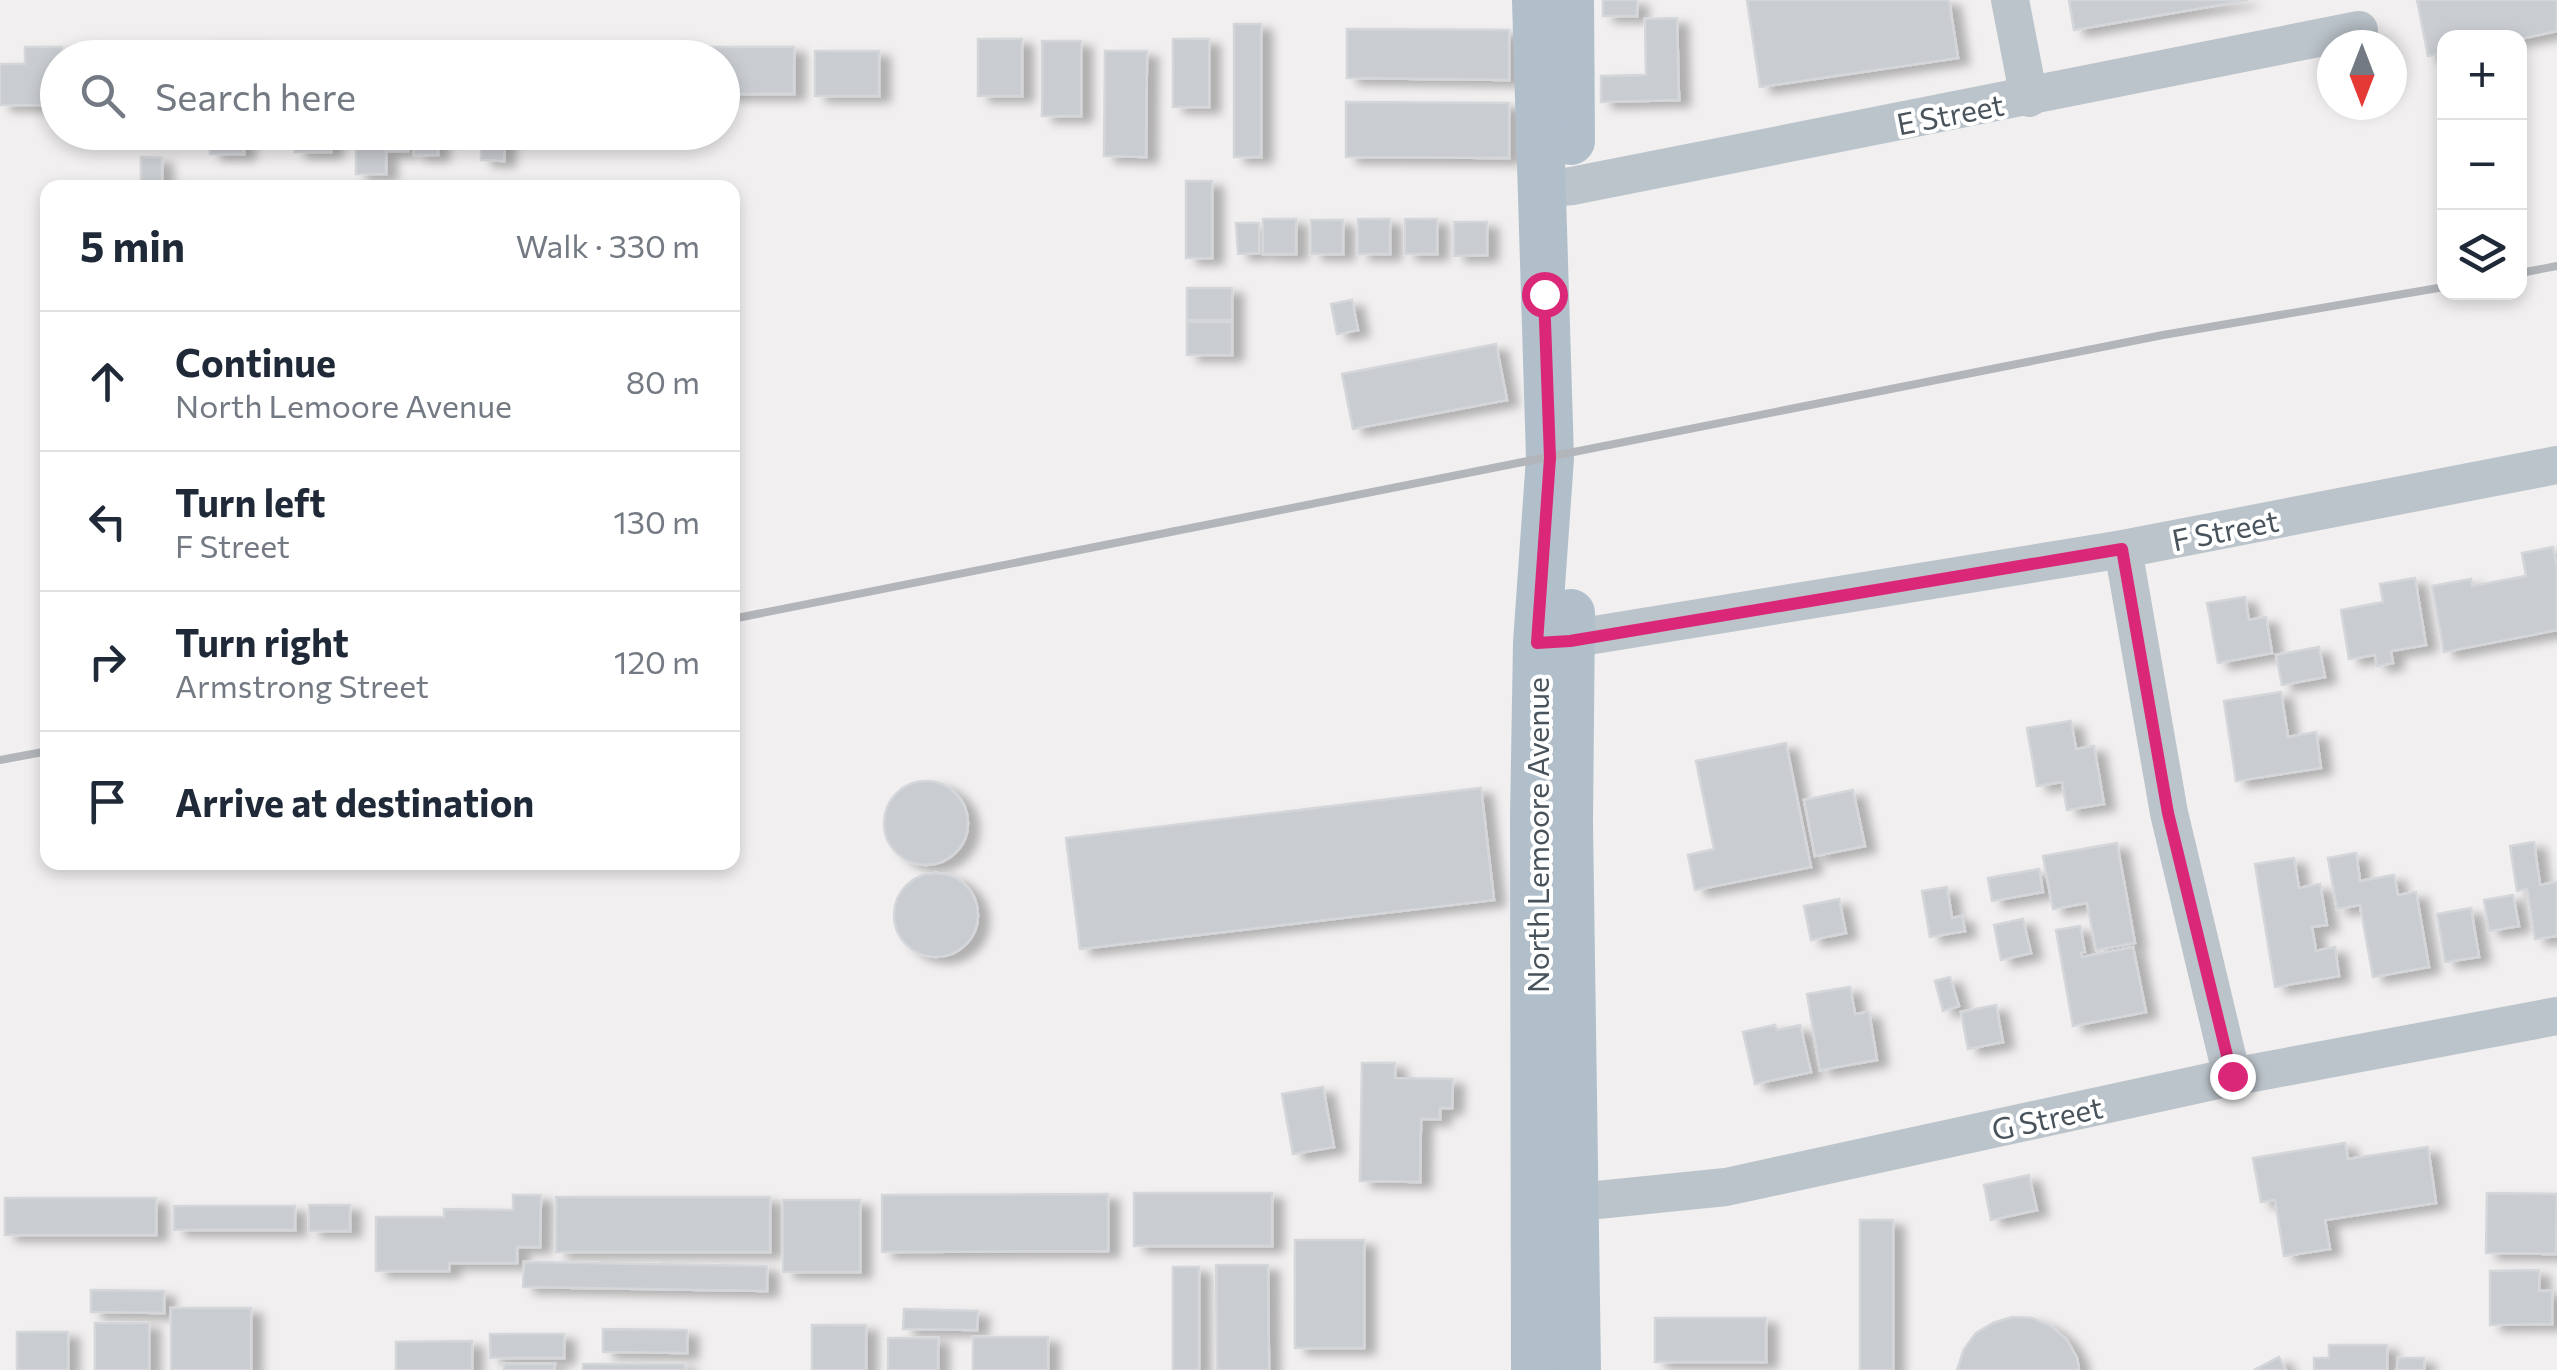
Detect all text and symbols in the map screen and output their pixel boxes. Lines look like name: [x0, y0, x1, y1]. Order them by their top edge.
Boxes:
north arrow: [2317, 30, 2407, 120]
map controls: [2437, 30, 2527, 300]
button: +: [2437, 30, 2527, 120]
search box: [40, 40, 740, 150]
icon: search: [75, 68, 130, 123]
text: Search here: [155, 72, 356, 119]
street label: E Street: [1893, 85, 2007, 141]
button: −: [2437, 120, 2527, 210]
button: layers: [2437, 210, 2527, 300]
text: 5 min: [80, 219, 185, 271]
text: Walk · 330 m: [516, 225, 700, 265]
route start: [1522, 272, 1568, 318]
text: Continue: [175, 338, 336, 385]
icon: ahead: [80, 354, 135, 409]
text: 80 m: [626, 361, 700, 401]
text: North Lemoore Avenue: [175, 385, 512, 425]
text: Turn left: [175, 478, 326, 525]
icon: left: [80, 494, 135, 549]
text: 130 m: [613, 501, 700, 541]
street label: F Street: [2169, 501, 2281, 557]
text: F Street: [175, 525, 290, 565]
text: Turn right: [175, 618, 349, 665]
icon: right: [80, 634, 135, 689]
text: 120 m: [614, 641, 700, 681]
text: Armstrong Street: [175, 665, 429, 705]
street label: North Lemoore Avenue: [1518, 677, 1555, 993]
icon: arrive: [80, 774, 135, 829]
text: Arrive at destination: [175, 778, 534, 825]
route end: [2210, 1054, 2256, 1100]
street label: G Street: [1988, 1087, 2106, 1147]

